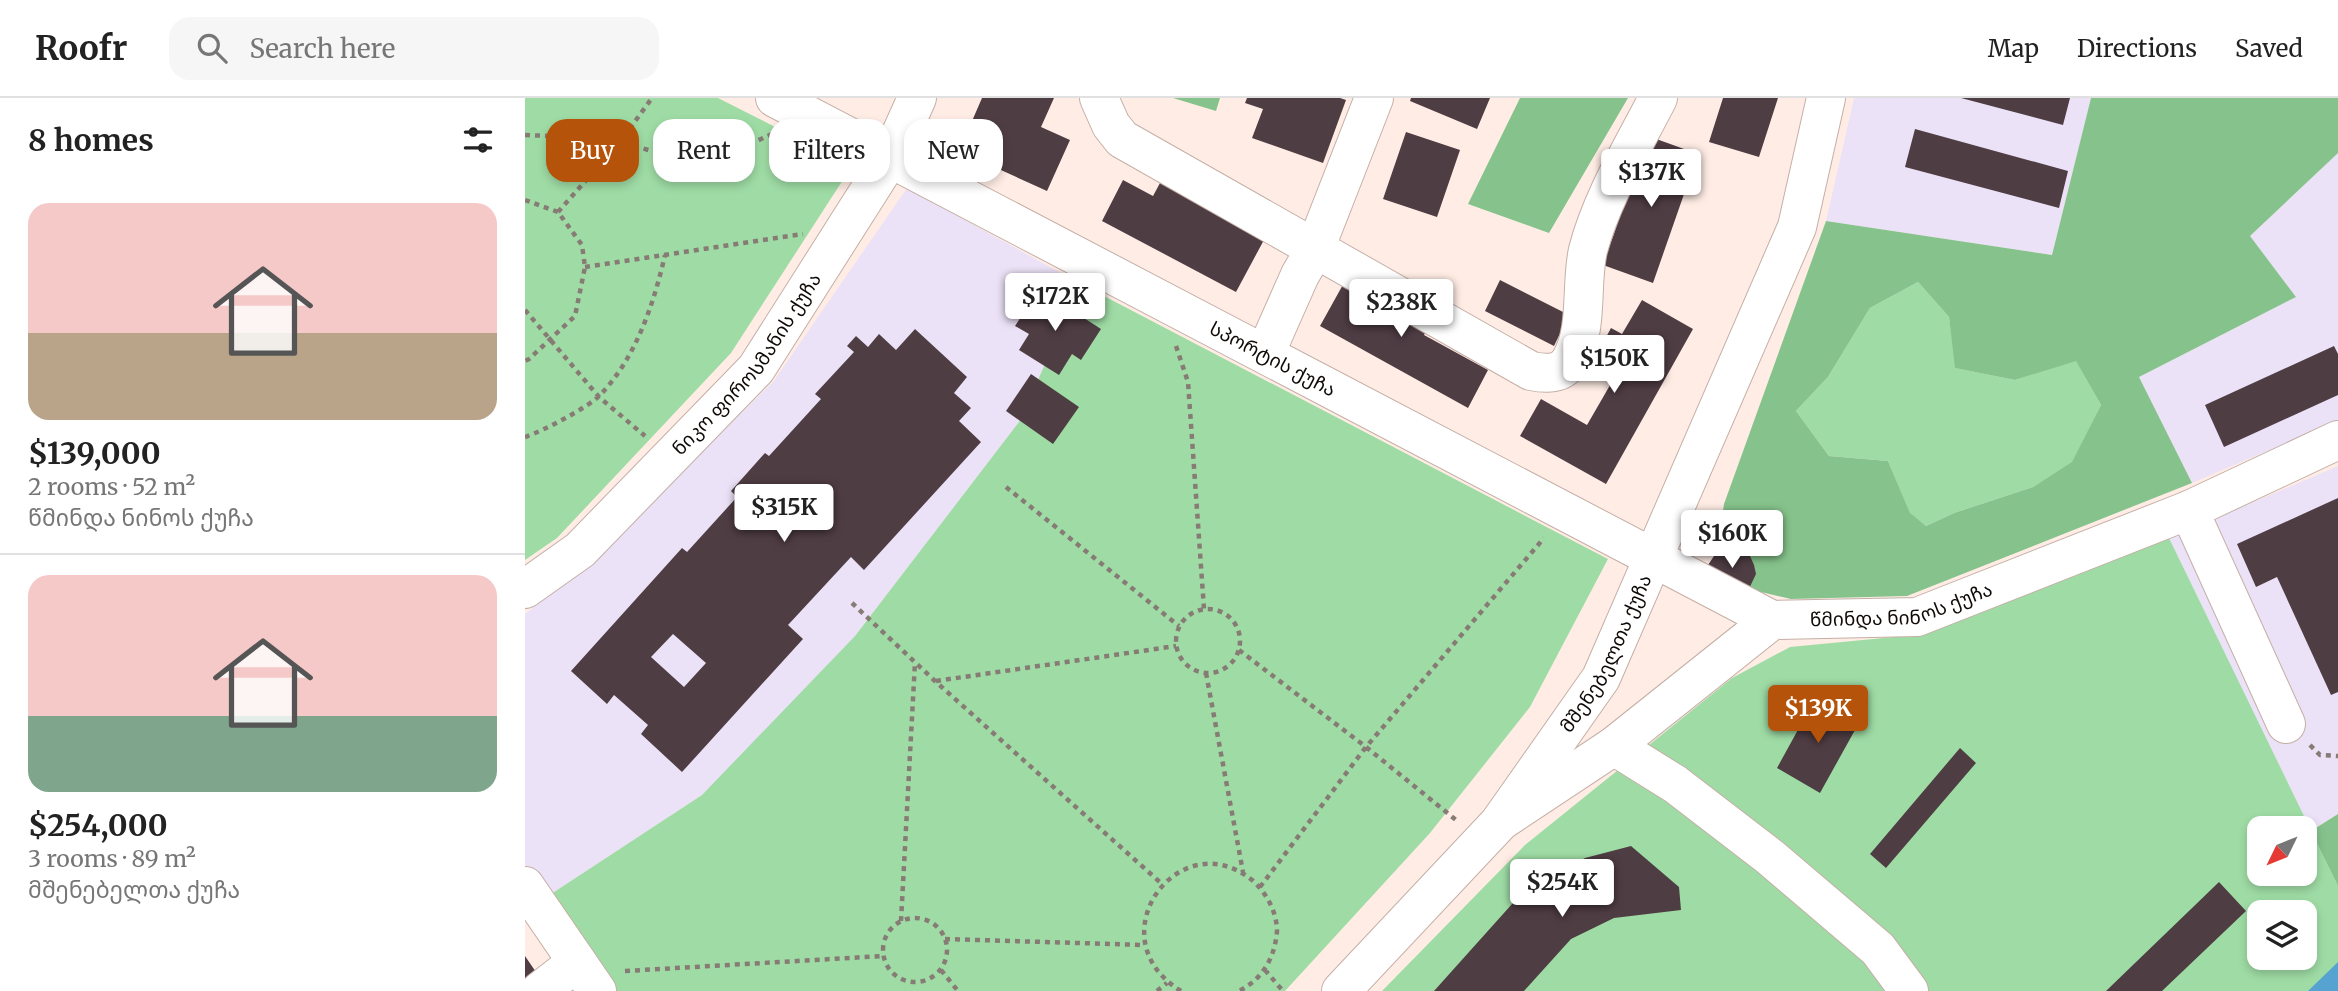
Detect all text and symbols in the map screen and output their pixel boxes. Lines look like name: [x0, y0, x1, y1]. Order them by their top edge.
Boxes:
search box: [169, 17, 659, 80]
text: Roofr: [35, 28, 127, 69]
icon: search: [193, 29, 231, 67]
text: Search here: [249, 32, 395, 65]
text: Map: [1988, 33, 2039, 64]
text: Directions: [2077, 33, 2197, 64]
text: Saved: [2235, 33, 2303, 64]
chip: Buy: [546, 119, 639, 182]
chip: Rent: [653, 119, 755, 182]
chip: Filters: [769, 119, 890, 182]
chip: New: [904, 119, 1003, 182]
text: 8 homes: [28, 121, 154, 159]
icon: filters: [459, 121, 497, 159]
pin: $137K: [1602, 150, 1700, 209]
text: $137K: [1617, 157, 1685, 186]
icon: home: [200, 248, 326, 374]
street label: ნიკო ფიროსმანის ქუჩა: [667, 268, 826, 460]
pin: $172K: [1006, 274, 1104, 333]
pin: $238K: [1352, 280, 1450, 339]
text: $172K: [1021, 281, 1089, 310]
text: $238K: [1365, 287, 1437, 316]
street label: სპორტის ქუჩა: [1206, 316, 1340, 402]
pin: $150K: [1565, 336, 1663, 395]
text: $150K: [1579, 343, 1649, 372]
text: $139,000: [28, 434, 161, 472]
text: 2 rooms · 52 m²: [28, 472, 195, 501]
pin: $315K: [735, 484, 833, 544]
text: $315K: [750, 492, 818, 521]
text: წმინდა ნინოს ქუჩა: [28, 503, 254, 532]
pin: $160K: [1683, 510, 1781, 570]
text: $160K: [1697, 518, 1767, 547]
street label: მშენებელთა ქუჩა: [1555, 571, 1657, 737]
street label: წმინდა ნინოს ქუჩა: [1810, 577, 1995, 631]
icon: home: [200, 620, 326, 746]
pin: $139K: [1769, 686, 1867, 745]
text: $139K: [1784, 693, 1852, 722]
text: $254,000: [28, 806, 168, 844]
north arrow: [2247, 816, 2317, 886]
map controls: [2247, 816, 2317, 970]
text: 3 rooms · 89 m²: [28, 844, 196, 873]
pin: $254K: [1513, 860, 1611, 919]
text: $254K: [1526, 867, 1598, 896]
text: მშენებელთა ქუჩა: [28, 875, 240, 904]
button: layers: [2247, 900, 2317, 970]

